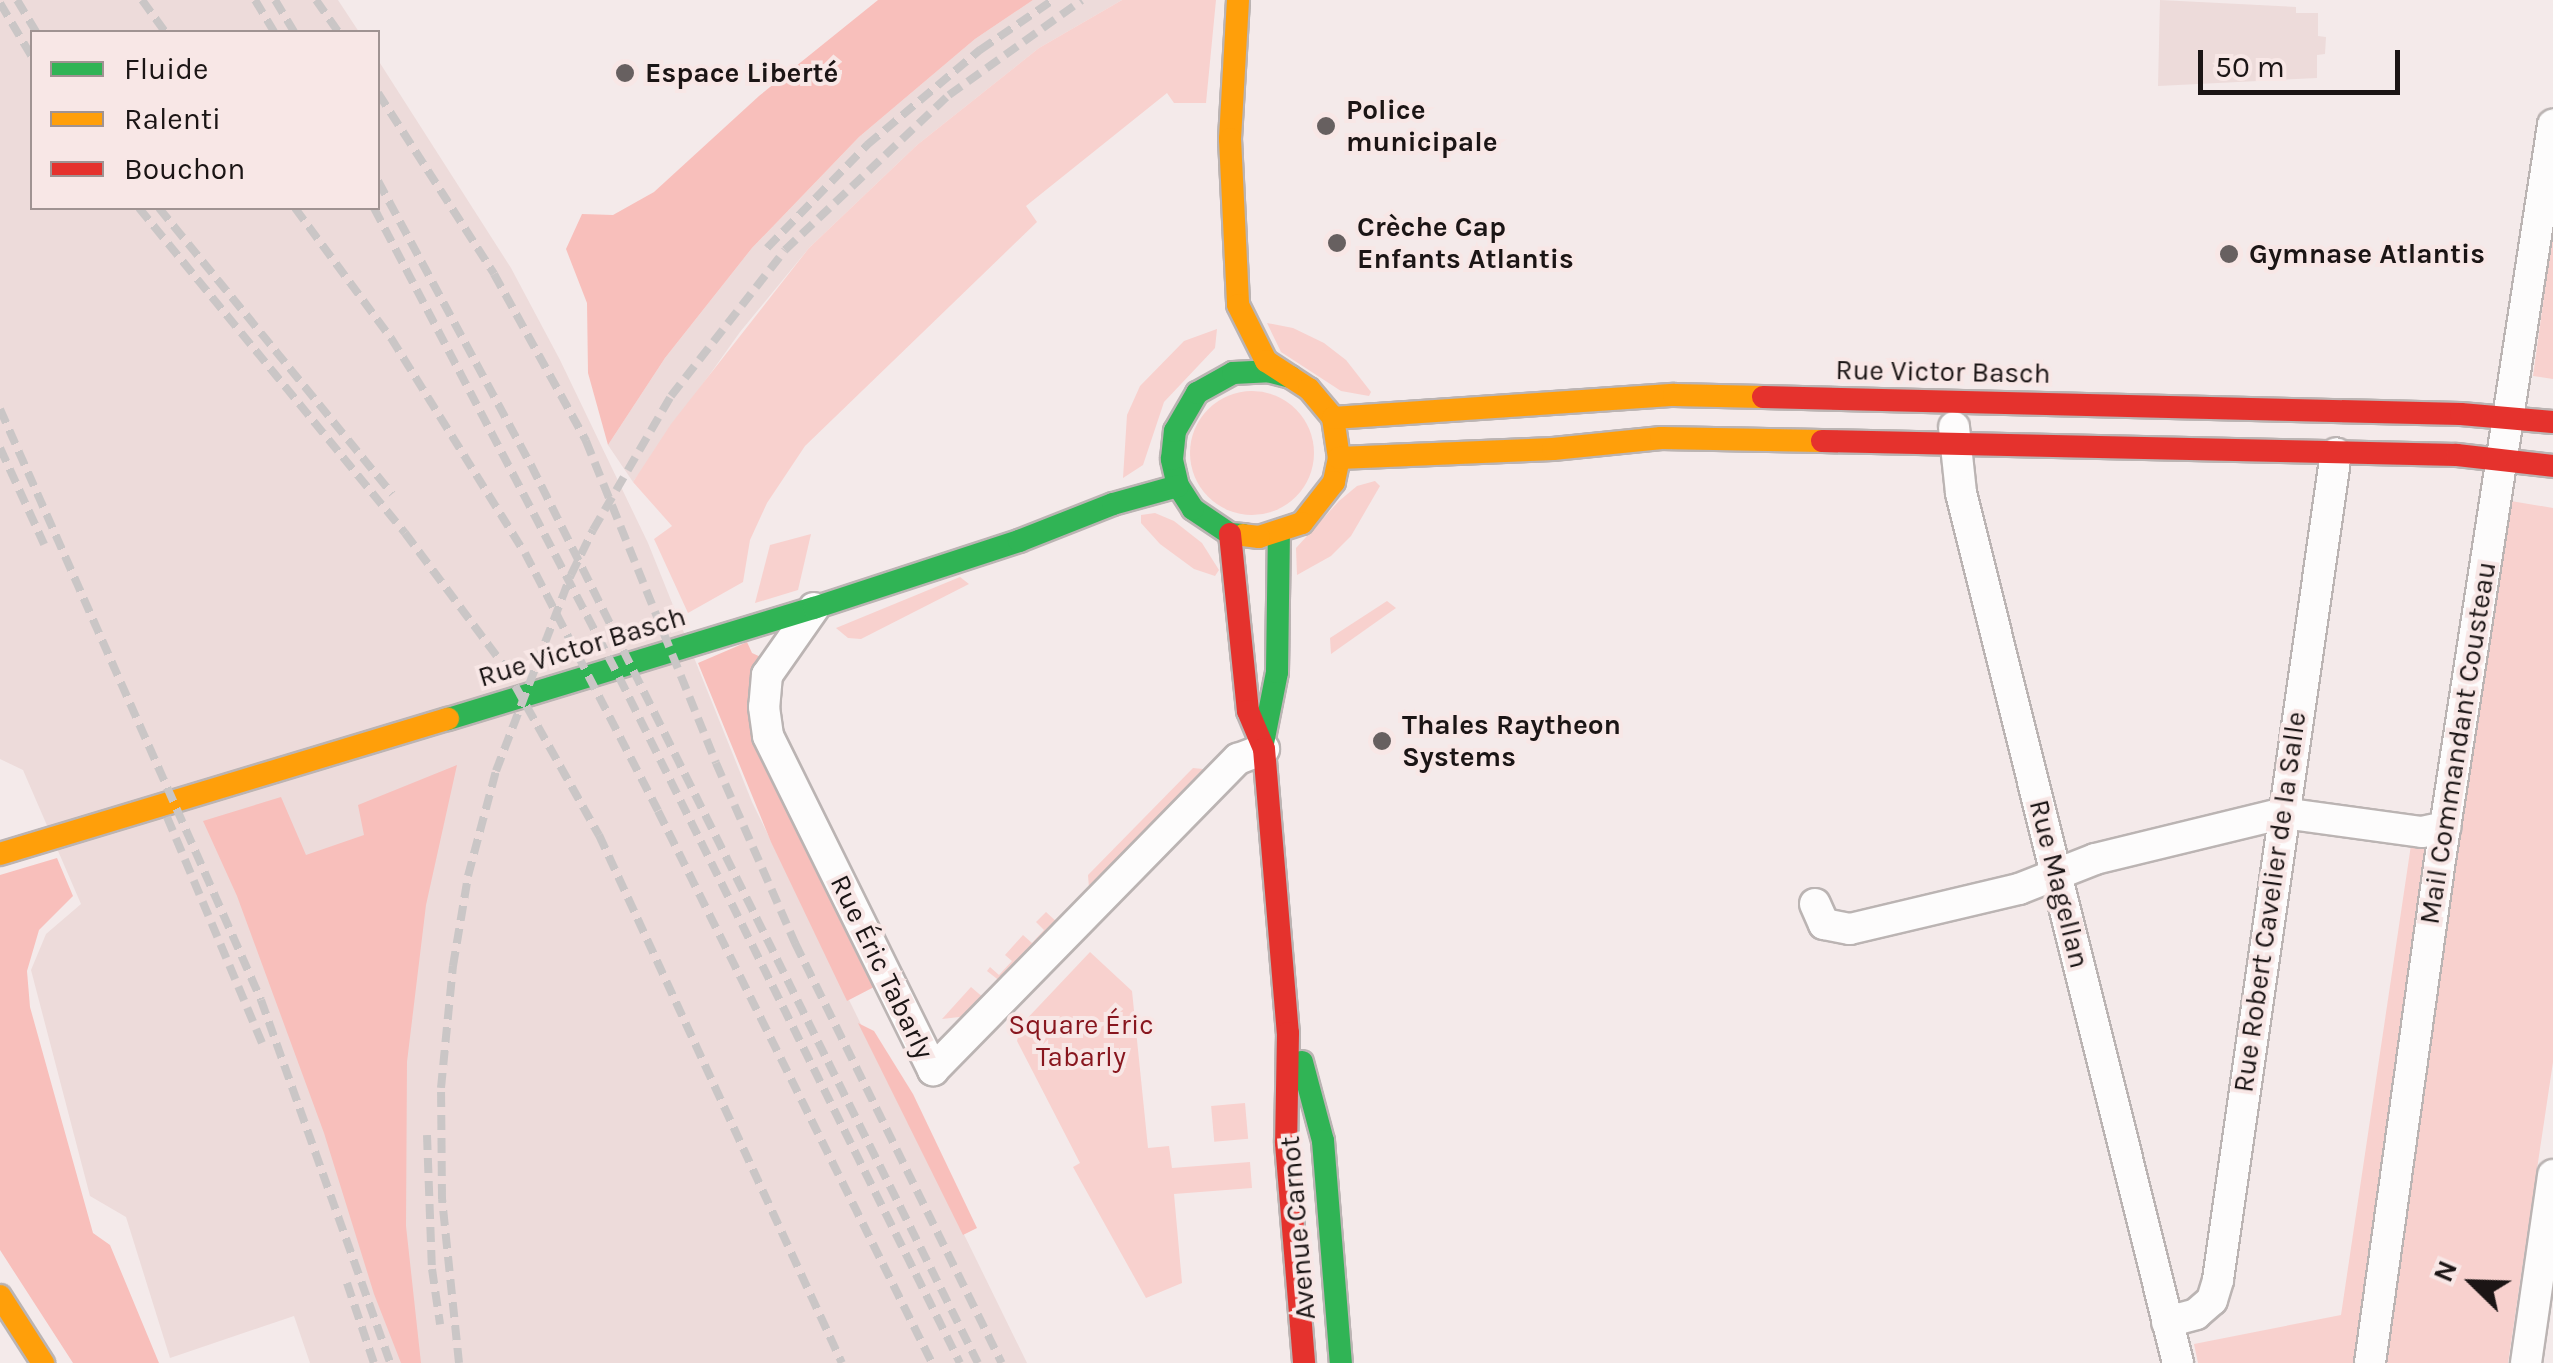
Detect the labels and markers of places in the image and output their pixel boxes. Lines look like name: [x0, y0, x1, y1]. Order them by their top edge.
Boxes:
place label: Espace Liberté: [645, 56, 838, 90]
marker: Espace Liberté: [614, 62, 636, 84]
place label: Police municipale: [1346, 93, 1498, 159]
marker: Police municipale: [1315, 115, 1337, 137]
place label: Crèche Cap Enfants Atlantis: [1357, 210, 1574, 276]
marker: Crèche Cap Enfants Atlantis: [1326, 232, 1348, 254]
place label: Gymnase Atlantis: [2249, 237, 2485, 271]
marker: Gymnase Atlantis: [2218, 243, 2240, 265]
place label: Thales Raytheon Systems: [1402, 708, 1621, 774]
marker: Thales Raytheon Systems: [1371, 730, 1393, 752]

